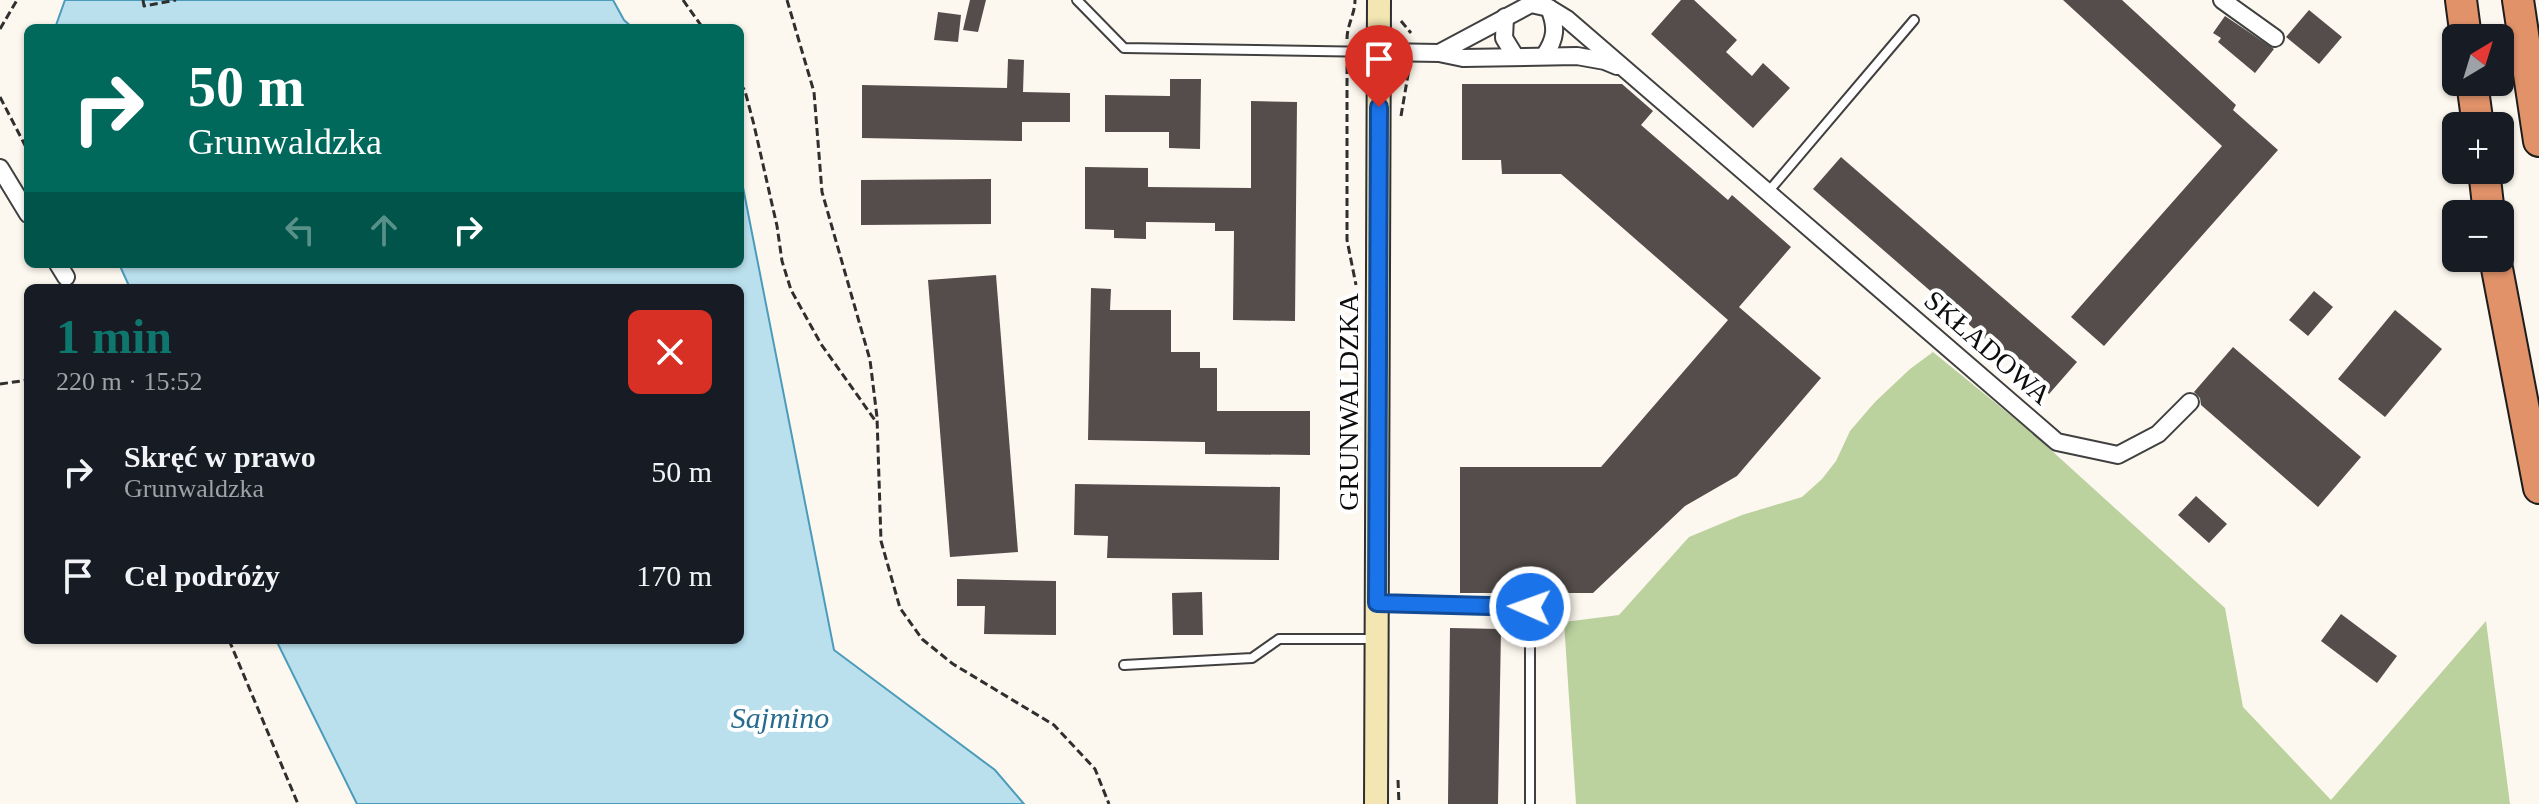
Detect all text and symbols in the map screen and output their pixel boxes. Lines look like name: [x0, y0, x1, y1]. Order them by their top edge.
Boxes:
north arrow: [2442, 24, 2514, 96]
map controls: [2442, 24, 2514, 272]
pin: [1345, 25, 1413, 107]
icon: arrive: [1357, 37, 1401, 81]
icon: right: [56, 56, 160, 160]
text: 50 m: [188, 56, 305, 118]
button: +: [2442, 112, 2514, 184]
text: Grunwaldzka: [188, 122, 382, 162]
button: −: [2442, 200, 2514, 272]
icon: left: [278, 208, 322, 252]
icon: ahead: [362, 208, 406, 252]
icon: right: [446, 208, 490, 252]
street label: SKŁADOWA: [1918, 284, 2058, 411]
street label: GRUNWALDZKA: [1333, 292, 1364, 511]
text: 1 min: [56, 310, 172, 363]
button: close: [628, 310, 712, 394]
text: 220 m · 15:52: [56, 367, 203, 396]
text: Skręć w prawo: [124, 440, 316, 473]
icon: right: [56, 450, 100, 494]
text: 50 m: [651, 455, 712, 488]
text: Grunwaldzka: [124, 474, 264, 503]
icon: arrive: [56, 554, 100, 598]
text: Cel podróży: [124, 559, 280, 592]
text: 170 m: [636, 559, 712, 592]
position arrow: [1488, 565, 1572, 649]
water label: Sajmino: [731, 701, 829, 734]

